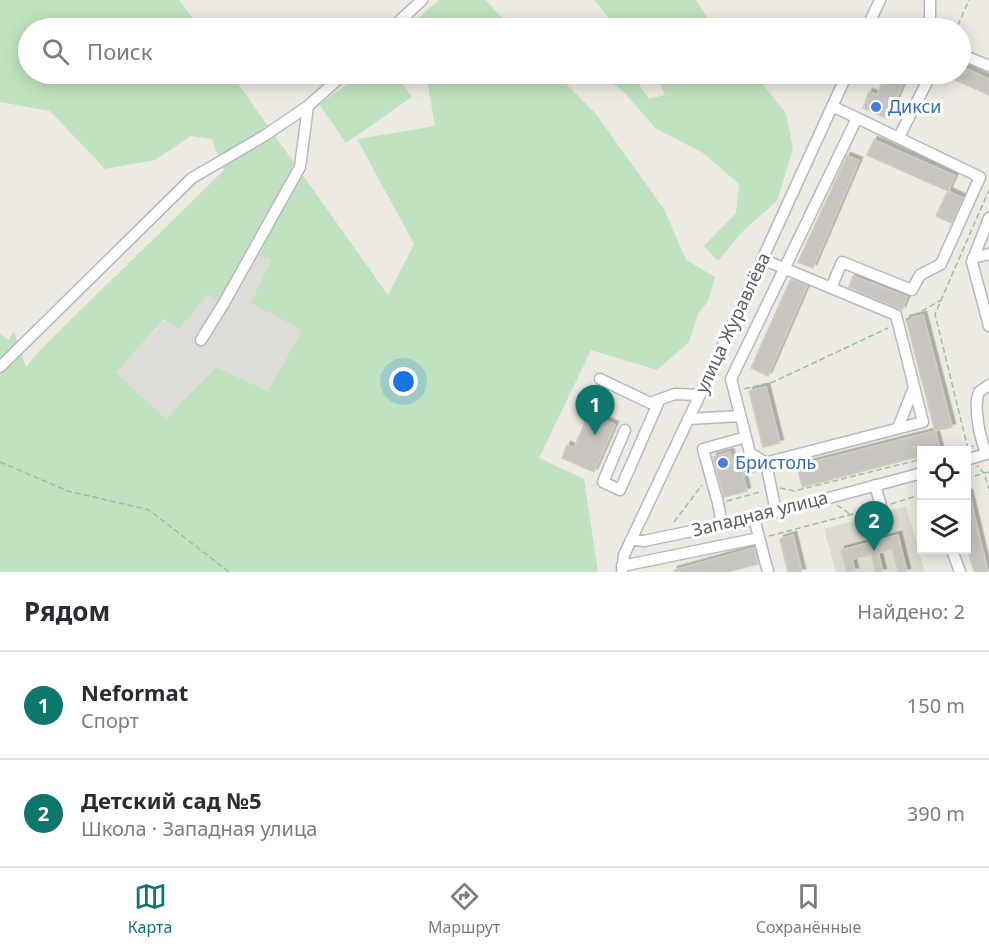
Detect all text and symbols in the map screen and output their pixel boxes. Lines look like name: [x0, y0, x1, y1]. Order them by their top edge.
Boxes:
search box: [18, 18, 971, 84]
icon: search: [39, 35, 72, 68]
text: Поиск: [87, 36, 152, 66]
place label: Дикси: [888, 94, 942, 118]
marker: Дикси: [869, 100, 883, 114]
street label: улица Журавлёва: [689, 248, 775, 397]
your location: [389, 367, 418, 396]
pin: 1: [576, 386, 614, 435]
map controls: [917, 446, 971, 554]
button: locate: [917, 446, 971, 500]
place label: Бристоль: [735, 450, 816, 474]
marker: Бристоль: [716, 456, 730, 470]
street label: Западная улица: [689, 485, 830, 542]
button: layers: [917, 500, 971, 554]
pin: 2: [854, 502, 894, 551]
text: Рядом: [24, 593, 110, 629]
text: Найдено: 2: [857, 598, 965, 625]
text: Neformat: [81, 677, 188, 707]
text: 1: [38, 692, 49, 719]
text: 150 m: [907, 692, 965, 719]
text: Спорт: [81, 707, 139, 734]
text: Детский сад №5: [81, 785, 262, 815]
text: 2: [38, 800, 49, 827]
text: 390 m: [907, 800, 965, 827]
text: Школа · Западная улица: [81, 815, 317, 842]
tab: Карта: [128, 880, 172, 938]
tab: Маршрут: [428, 880, 500, 938]
tab: Сохранённые: [756, 880, 861, 938]

